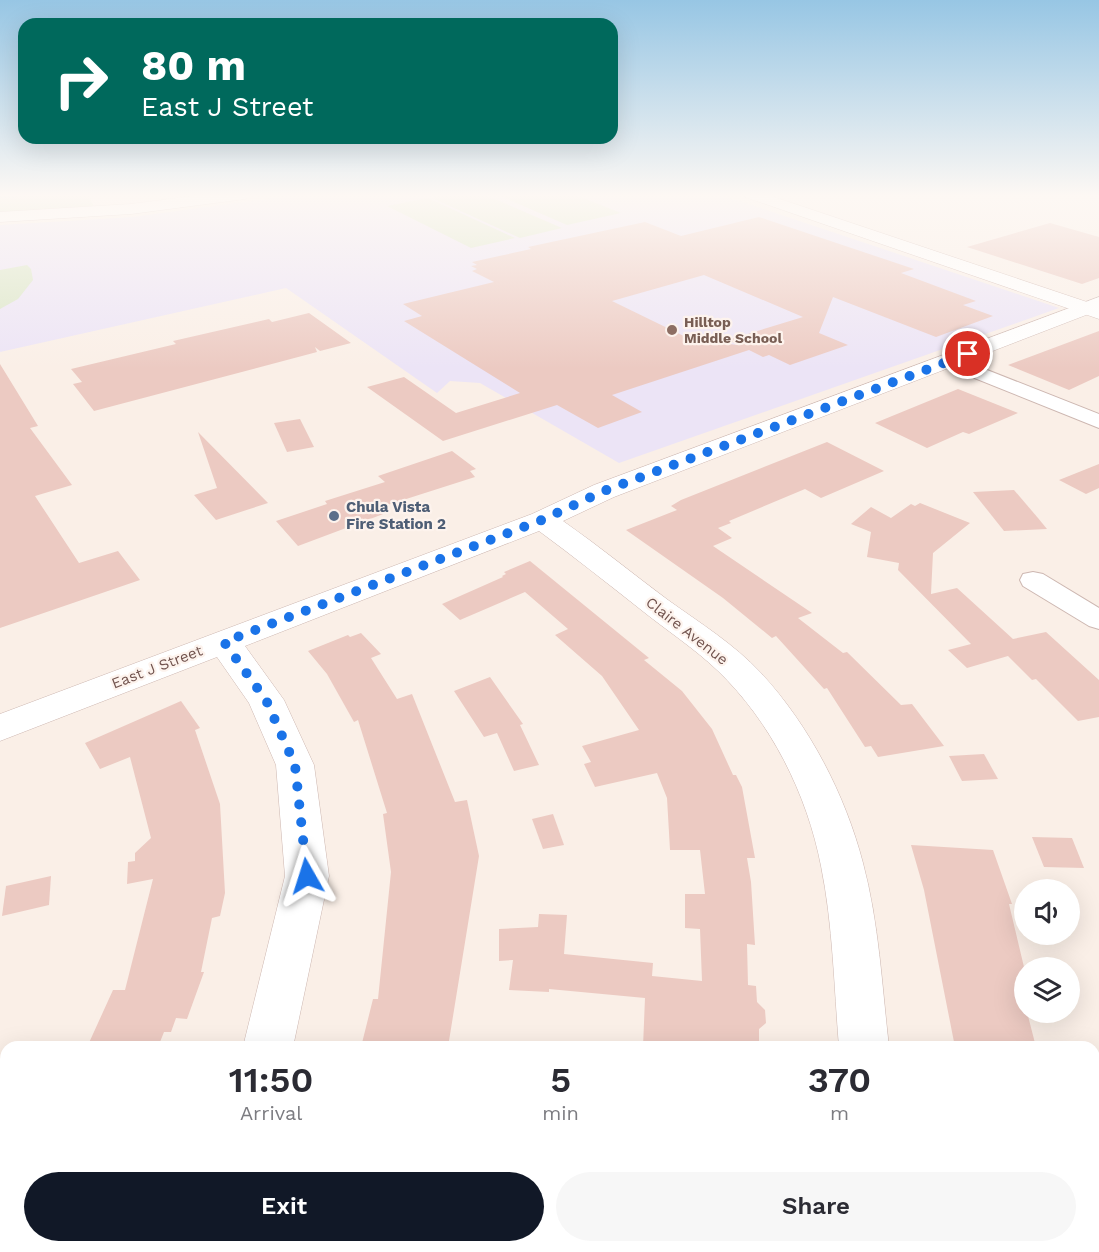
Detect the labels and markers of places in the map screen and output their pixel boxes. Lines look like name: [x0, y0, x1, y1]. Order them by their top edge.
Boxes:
place label: Hilltop Middle School: [684, 314, 782, 346]
marker: Hilltop Middle School: [665, 323, 679, 337]
pin: [942, 328, 993, 379]
place label: Chula Vista Fire Station 2: [346, 498, 446, 533]
marker: Chula Vista Fire Station 2: [327, 509, 341, 523]

